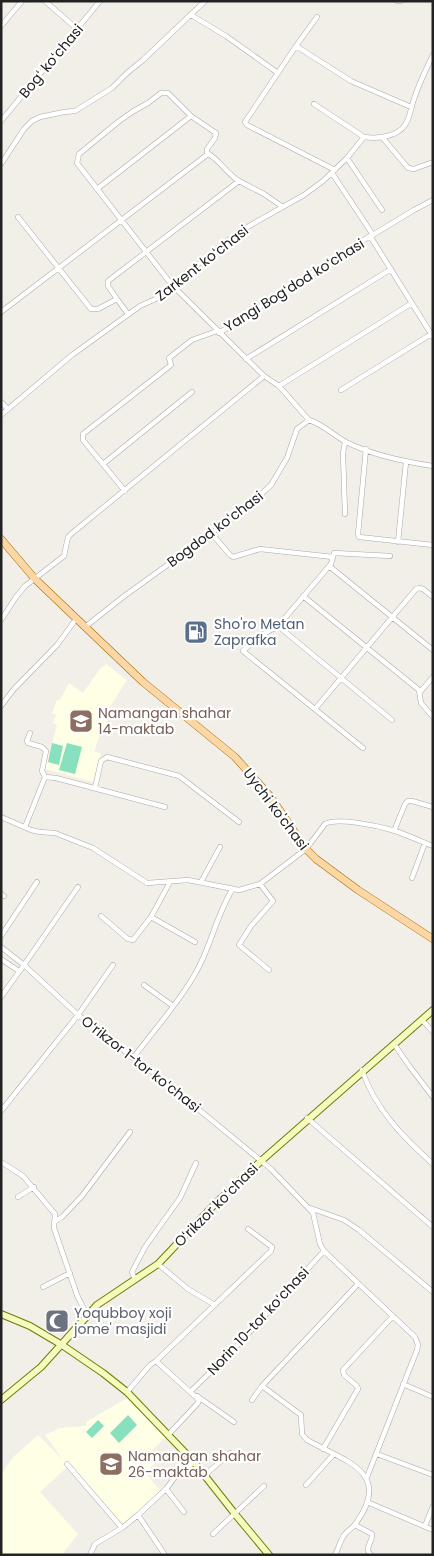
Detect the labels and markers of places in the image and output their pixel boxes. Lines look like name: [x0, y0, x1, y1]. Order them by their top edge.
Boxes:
place label: Sho'ro Metan Zaprafka: [214, 614, 305, 650]
fuel station icon: Sho'ro Metan Zaprafka: [183, 619, 209, 645]
place label: Namangan shahar 14-maktab: [98, 703, 231, 739]
school or university icon: Namangan shahar 14-maktab: [68, 708, 94, 734]
place label: Yoqubboy xoji jome' masjidi: [73, 1303, 172, 1339]
mosque icon: Yoqubboy xoji jome' masjidi: [44, 1308, 70, 1334]
place label: Namangan shahar 26-maktab: [128, 1446, 261, 1482]
school or university icon: Namangan shahar 26-maktab: [98, 1451, 124, 1477]

